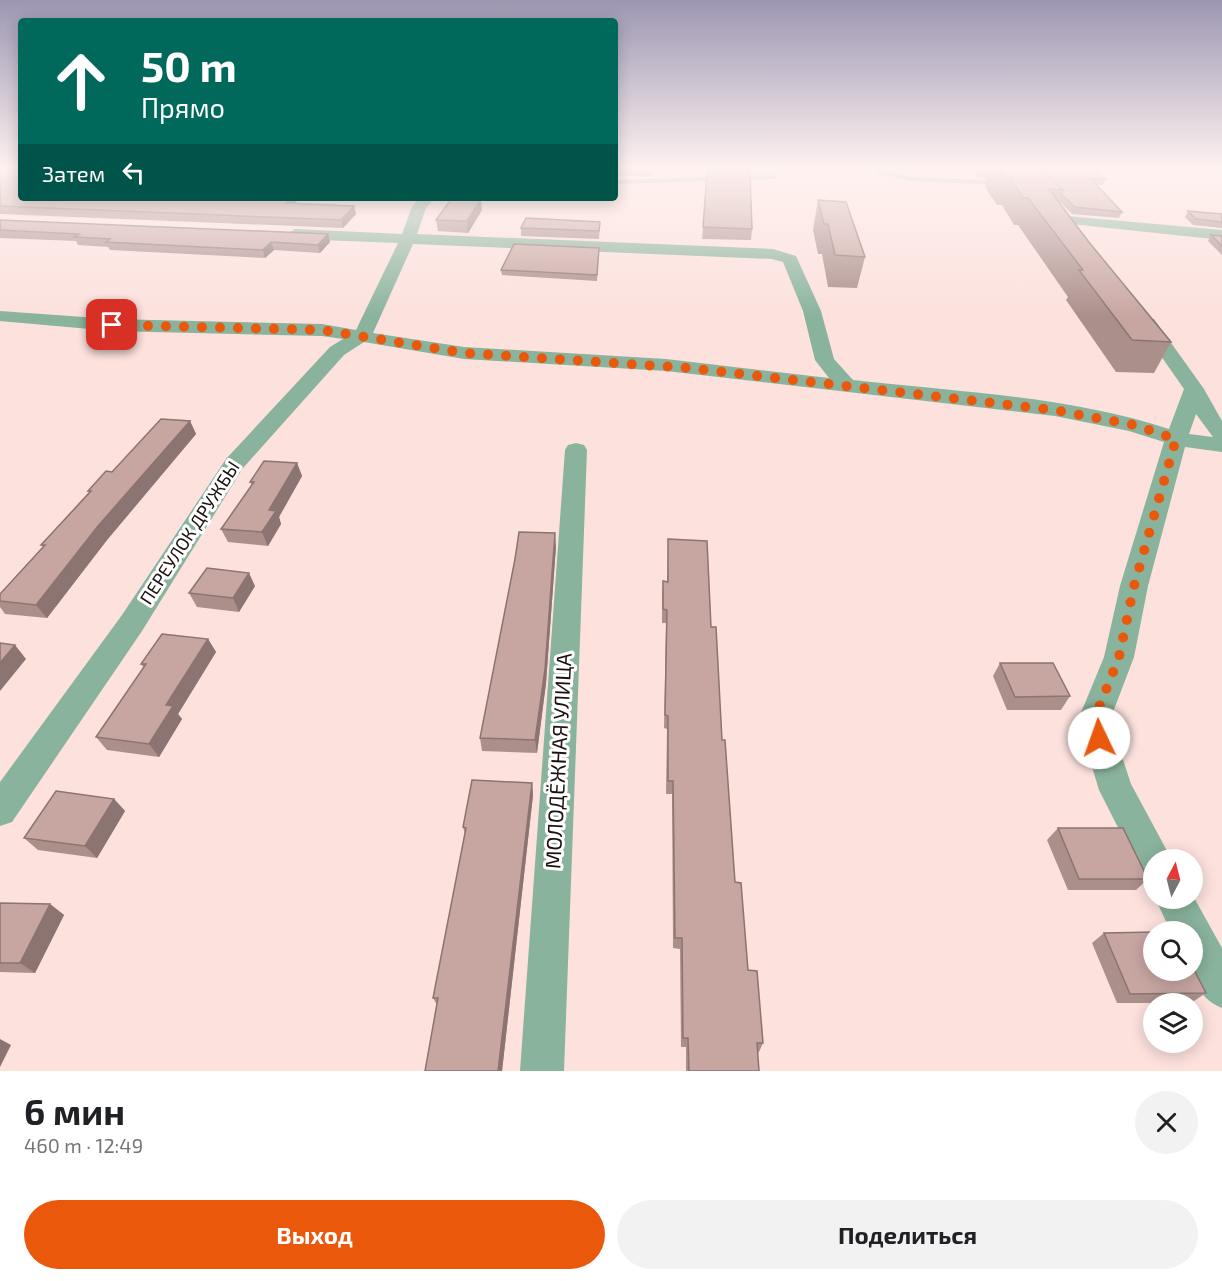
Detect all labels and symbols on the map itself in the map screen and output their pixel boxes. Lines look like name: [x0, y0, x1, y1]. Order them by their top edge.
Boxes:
pin: [86, 299, 137, 350]
street label: ПЕРЕУЛОК ДРУЖБЫ: [135, 457, 244, 608]
street label: МОЛОДЁЖНАЯ УЛИЦА: [539, 652, 576, 870]
position arrow: [1067, 706, 1131, 770]
north arrow: [1143, 849, 1203, 909]

